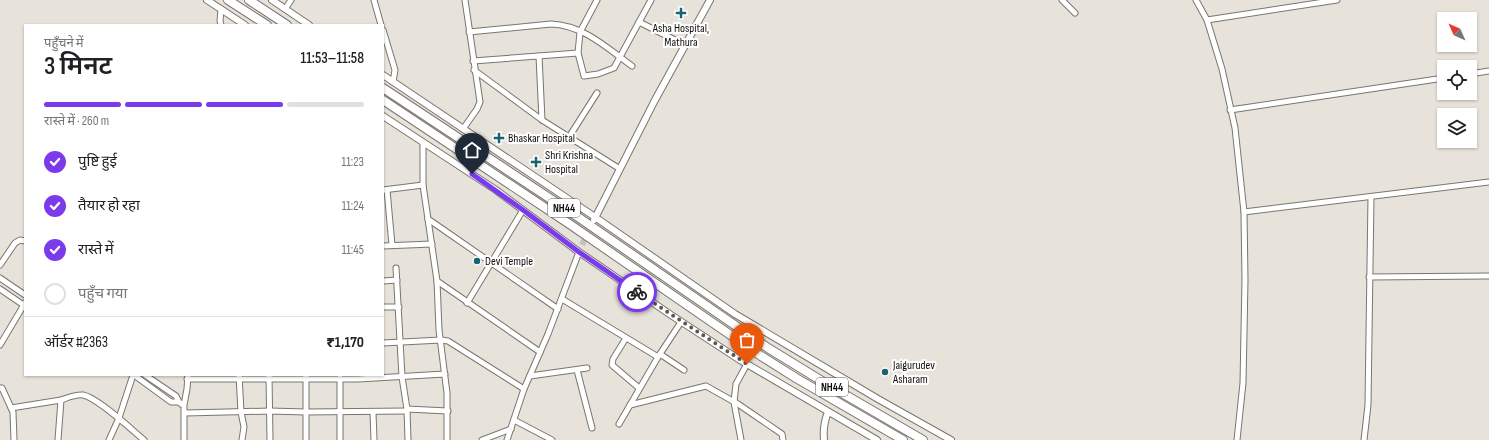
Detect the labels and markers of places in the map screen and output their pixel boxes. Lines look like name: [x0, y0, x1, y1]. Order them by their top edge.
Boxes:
marker: Asha Hospital, Mathura: [675, 7, 687, 19]
place label: Asha Hospital, Mathura: [652, 21, 709, 50]
place label: Bhaskar Hospital: [508, 131, 575, 146]
marker: Bhaskar Hospital: [493, 132, 505, 144]
pin: [455, 133, 489, 174]
place label: Shri Krishna Hospital: [545, 148, 593, 177]
marker: Shri Krishna Hospital: [530, 156, 542, 168]
place label: Devi Temple: [485, 254, 533, 269]
marker: Devi Temple: [472, 256, 482, 266]
pin: [730, 323, 764, 364]
place label: Jaigurudev Asharam: [892, 358, 935, 387]
marker: Jaigurudev Asharam: [880, 367, 890, 377]

